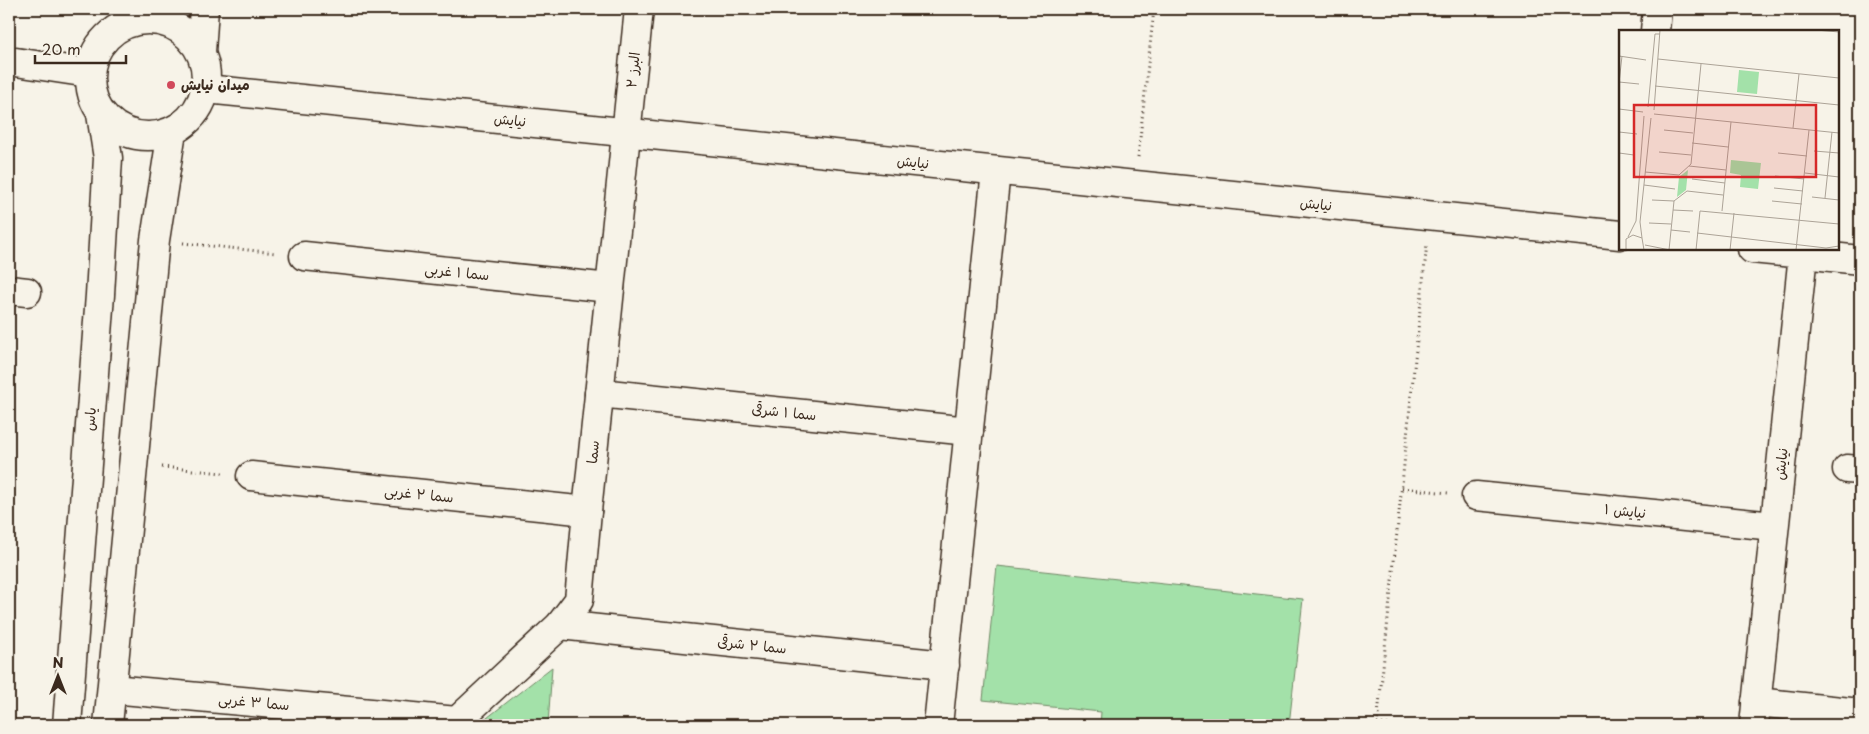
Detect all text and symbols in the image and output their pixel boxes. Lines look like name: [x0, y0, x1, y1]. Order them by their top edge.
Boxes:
inset map: [1619, 30, 1839, 250]
scale bar: [35, 32, 126, 64]
text: 20 m: [42, 37, 81, 60]
street label: البرز ۲: [620, 51, 645, 89]
place label: میدان نیایش: [181, 74, 250, 95]
marker: میدان نیایش: [165, 79, 177, 91]
street label: نیایش: [493, 107, 527, 132]
street label: نیایش: [896, 149, 930, 174]
street label: نیایش: [1299, 191, 1333, 216]
street label: سما ۱ غربی: [424, 258, 490, 285]
street label: سما ۱ شرقی: [751, 398, 817, 425]
street label: یاس: [78, 406, 101, 432]
street label: سما: [581, 439, 604, 465]
street label: نیایش: [1768, 447, 1793, 481]
street label: سما ۲ غربی: [383, 479, 455, 508]
street label: نیایش ۱: [1603, 498, 1647, 523]
street label: سما ۲ شرقی: [716, 630, 788, 659]
north arrow: [32, 652, 82, 702]
text: N: [52, 652, 64, 673]
street label: سما ۳ غربی: [218, 688, 291, 715]

